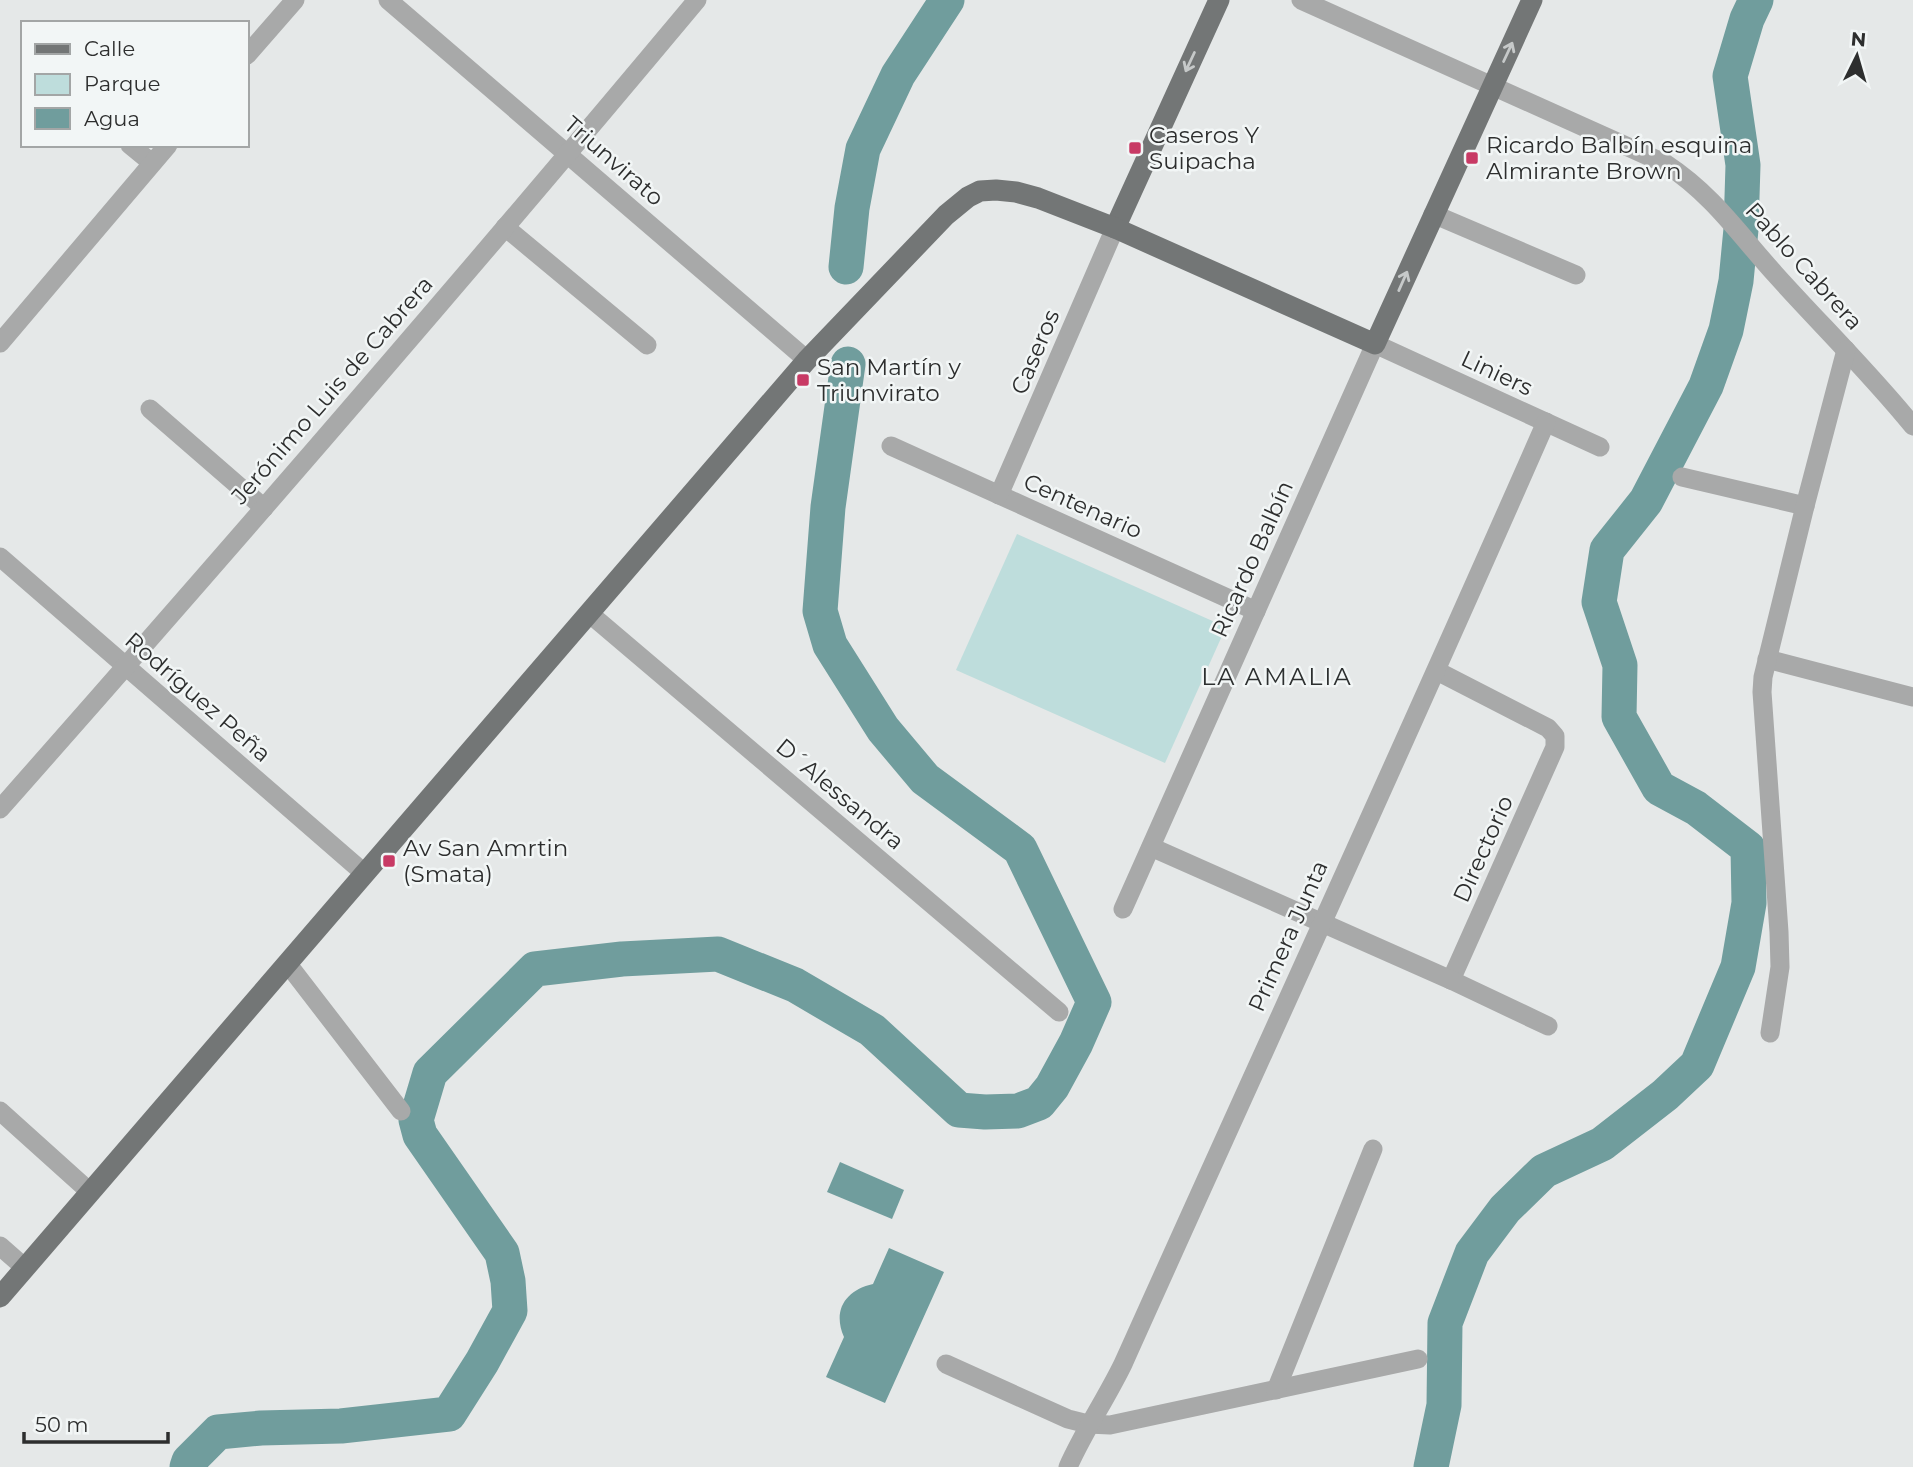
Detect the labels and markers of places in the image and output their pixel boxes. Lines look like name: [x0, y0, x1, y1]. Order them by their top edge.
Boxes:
place label: Caseros Y Suipacha: [1149, 121, 1259, 175]
place label: Ricardo Balbín esquina Almirante Brown: [1486, 131, 1752, 185]
marker: Caseros Y Suipacha: [1127, 140, 1143, 156]
marker: Ricardo Balbín esquina Almirante Brown: [1464, 150, 1480, 166]
place label: San Martín y Triunvirato: [817, 353, 961, 407]
marker: San Martín y Triunvirato: [795, 372, 811, 388]
place label: Av San Amrtin (Smata): [403, 834, 568, 888]
marker: Av San Amrtin (Smata): [381, 853, 397, 869]

